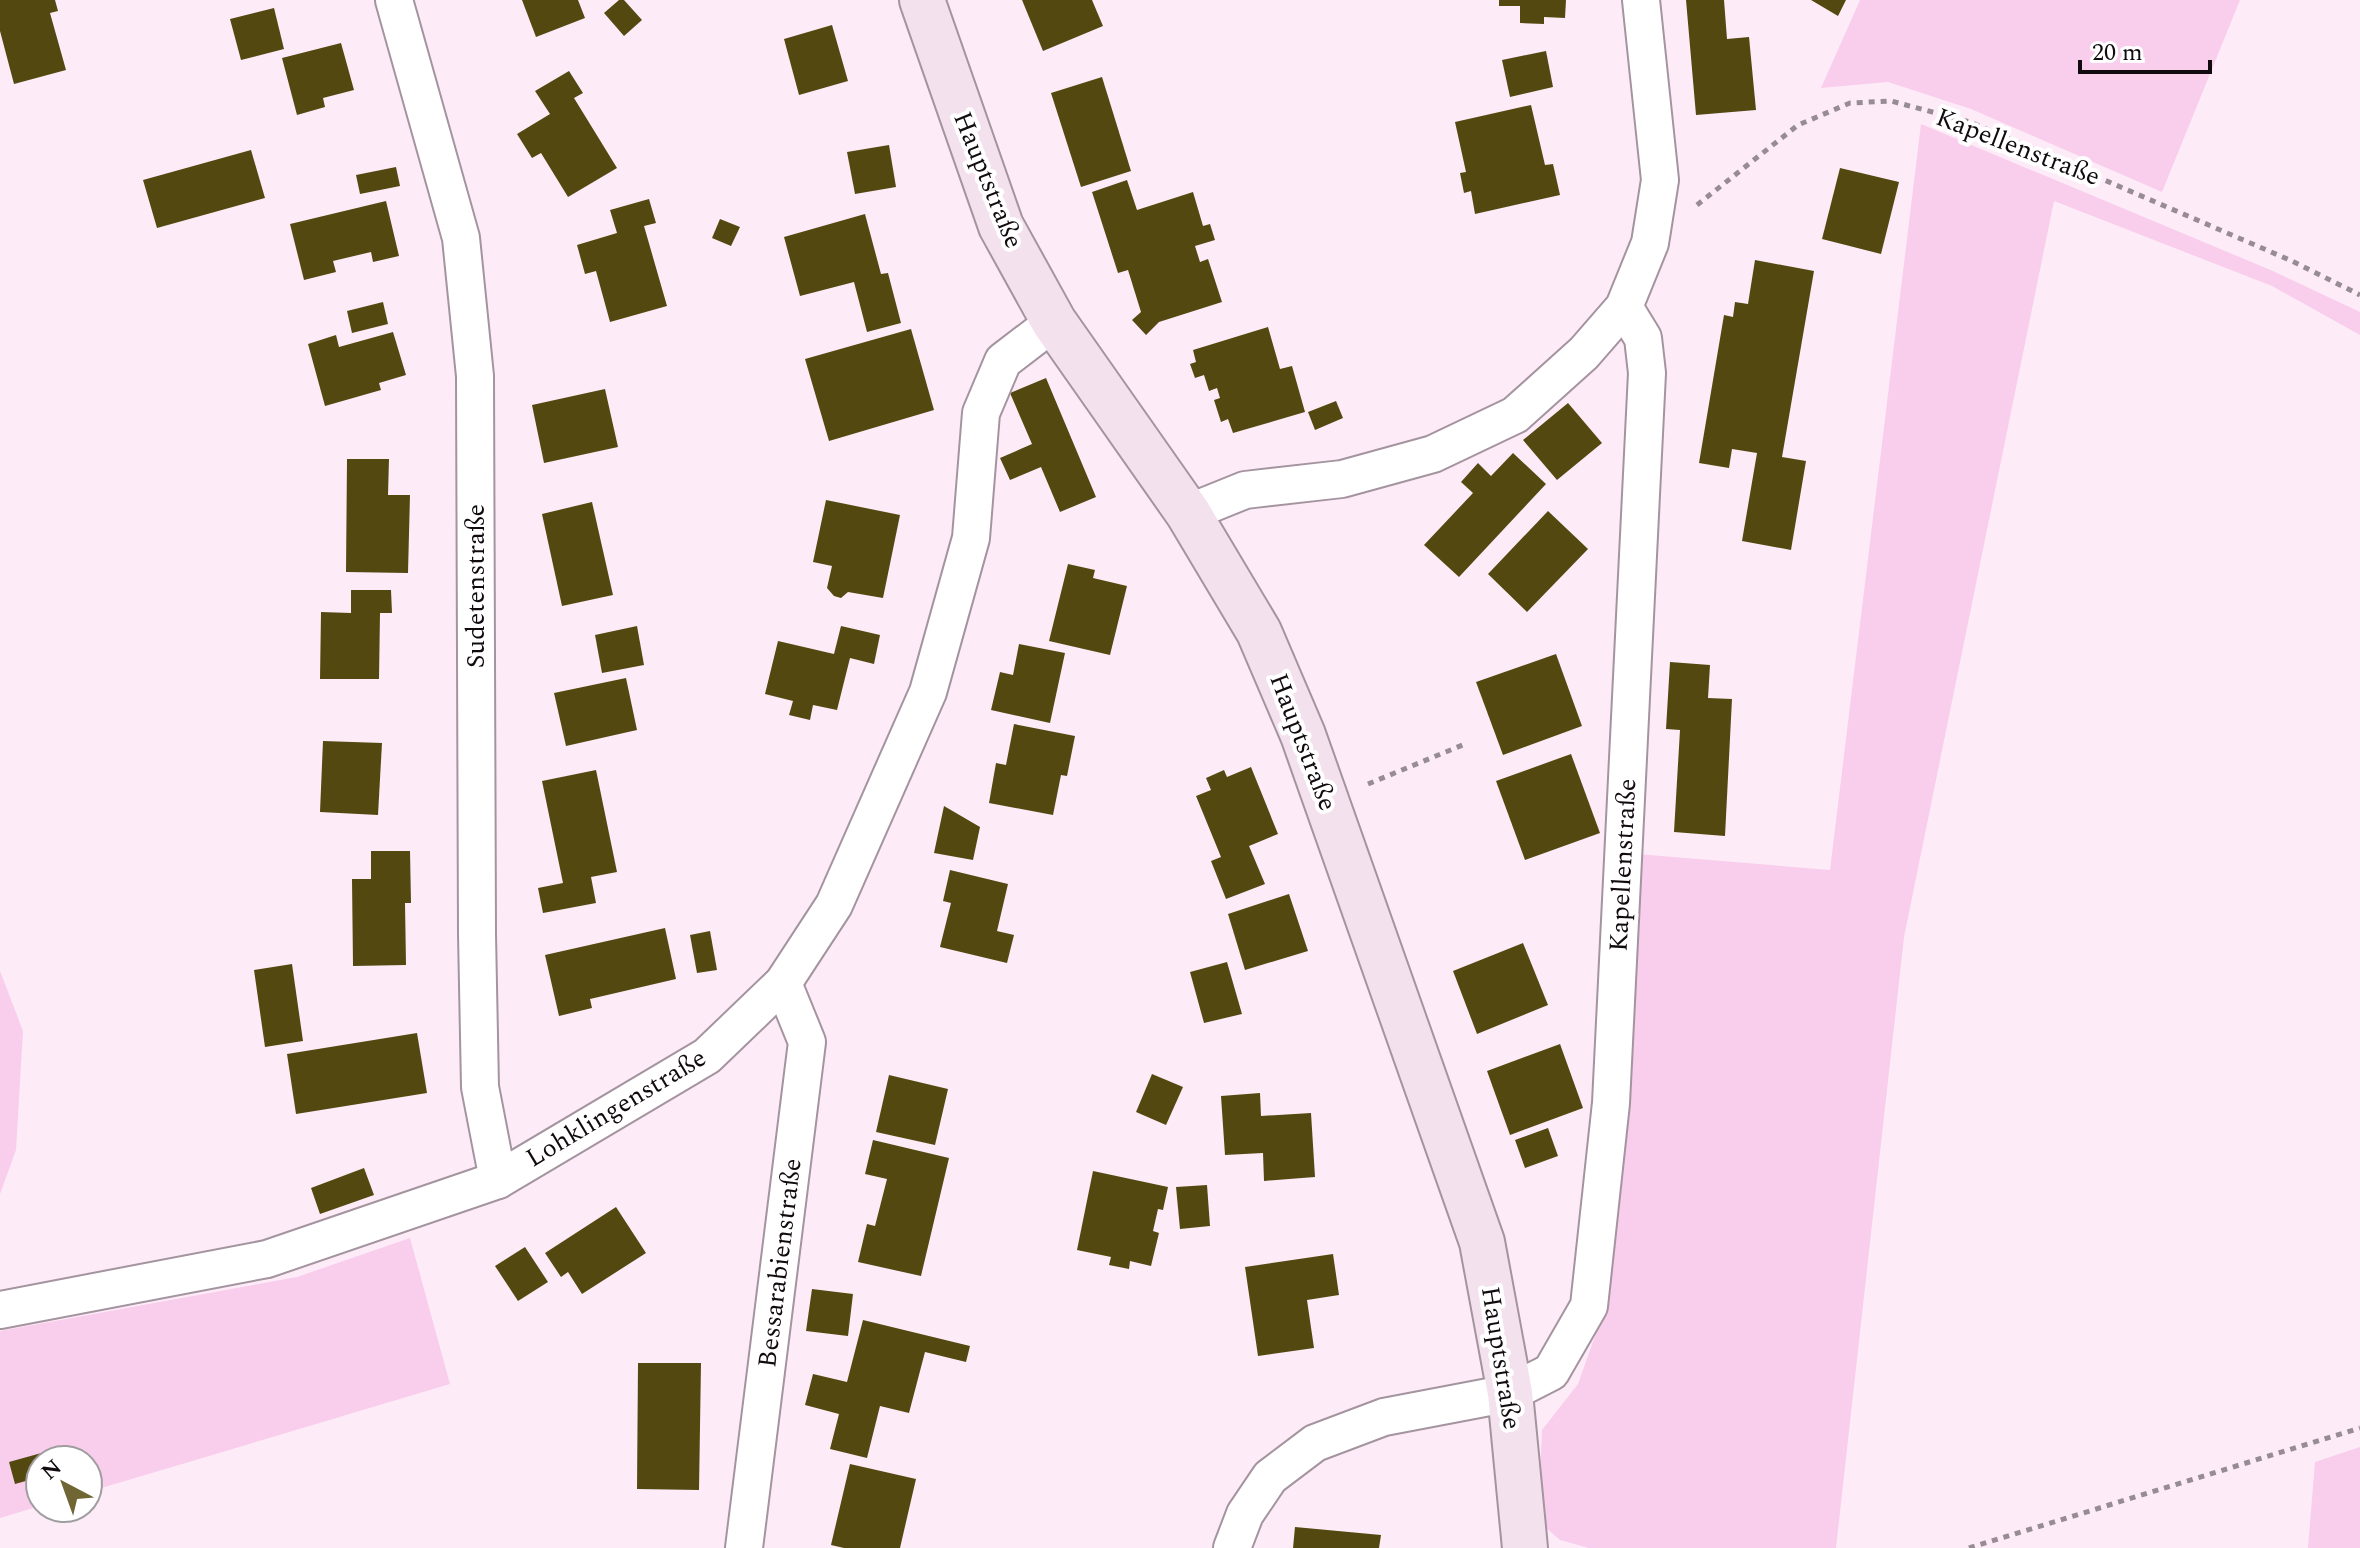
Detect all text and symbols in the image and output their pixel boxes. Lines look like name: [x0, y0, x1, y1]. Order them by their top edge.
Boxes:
scale bar: [2080, 24, 2210, 74]
text: 20 m: [2092, 35, 2143, 71]
street label: Kapellenstraße: [1930, 97, 2106, 197]
street label: Hauptstraße: [942, 106, 1034, 254]
street label: Sudetenstraße: [456, 504, 496, 668]
street label: Hauptstraße: [1258, 667, 1348, 817]
street label: Kapellenstraße: [1598, 777, 1648, 953]
street label: Lohklingenstraße: [518, 1038, 714, 1178]
street label: Bessarabienstraße: [747, 1156, 813, 1370]
street label: Hauptstraße: [1470, 1284, 1532, 1432]
north arrow: [24, 1444, 104, 1524]
text: N: [34, 1452, 69, 1488]

